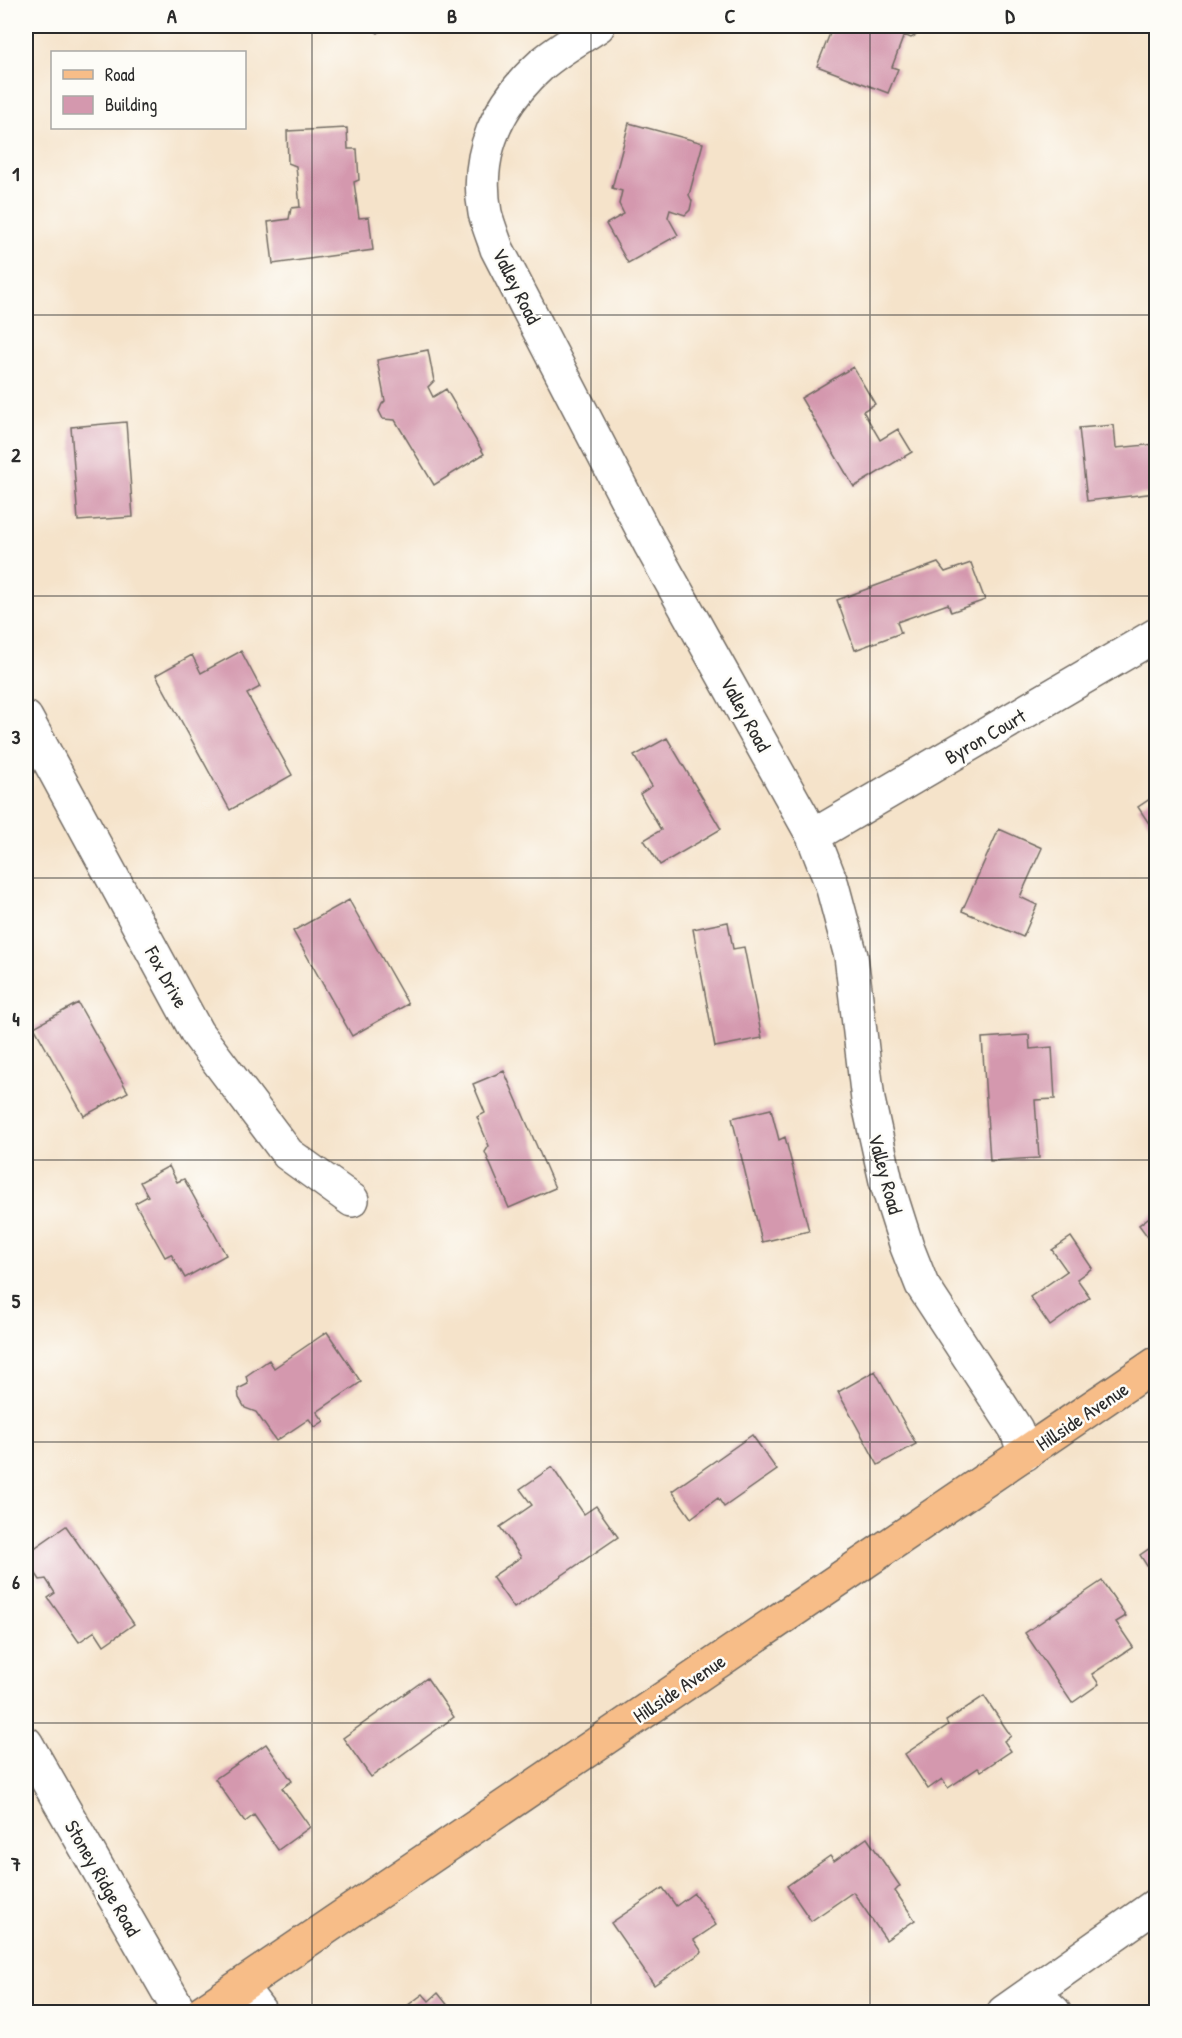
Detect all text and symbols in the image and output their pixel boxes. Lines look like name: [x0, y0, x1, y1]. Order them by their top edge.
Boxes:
text: A: [167, 2, 177, 29]
text: B: [447, 2, 457, 29]
text: C: [725, 2, 736, 29]
text: D: [1005, 2, 1015, 29]
legend: [51, 51, 246, 129]
text: Road: [105, 62, 135, 87]
text: Building: [105, 92, 157, 117]
text: 1: [12, 160, 20, 187]
street label: Valley Road: [486, 244, 548, 329]
text: 2: [11, 441, 21, 468]
street label: Valley Road: [714, 672, 778, 756]
street label: Byron Court: [939, 701, 1032, 770]
text: 3: [12, 723, 21, 750]
street label: Fox Drive: [139, 940, 195, 1013]
text: 4: [12, 1005, 20, 1032]
street label: Valley Road: [862, 1131, 910, 1217]
text: 5: [12, 1287, 21, 1314]
street label: Hillside Avenue: [1031, 1375, 1133, 1457]
text: 6: [12, 1568, 20, 1595]
street label: Hillside Avenue: [628, 1647, 730, 1729]
street label: Stoney Ridge Road: [59, 1815, 147, 1941]
text: 7: [10, 1850, 21, 1877]

